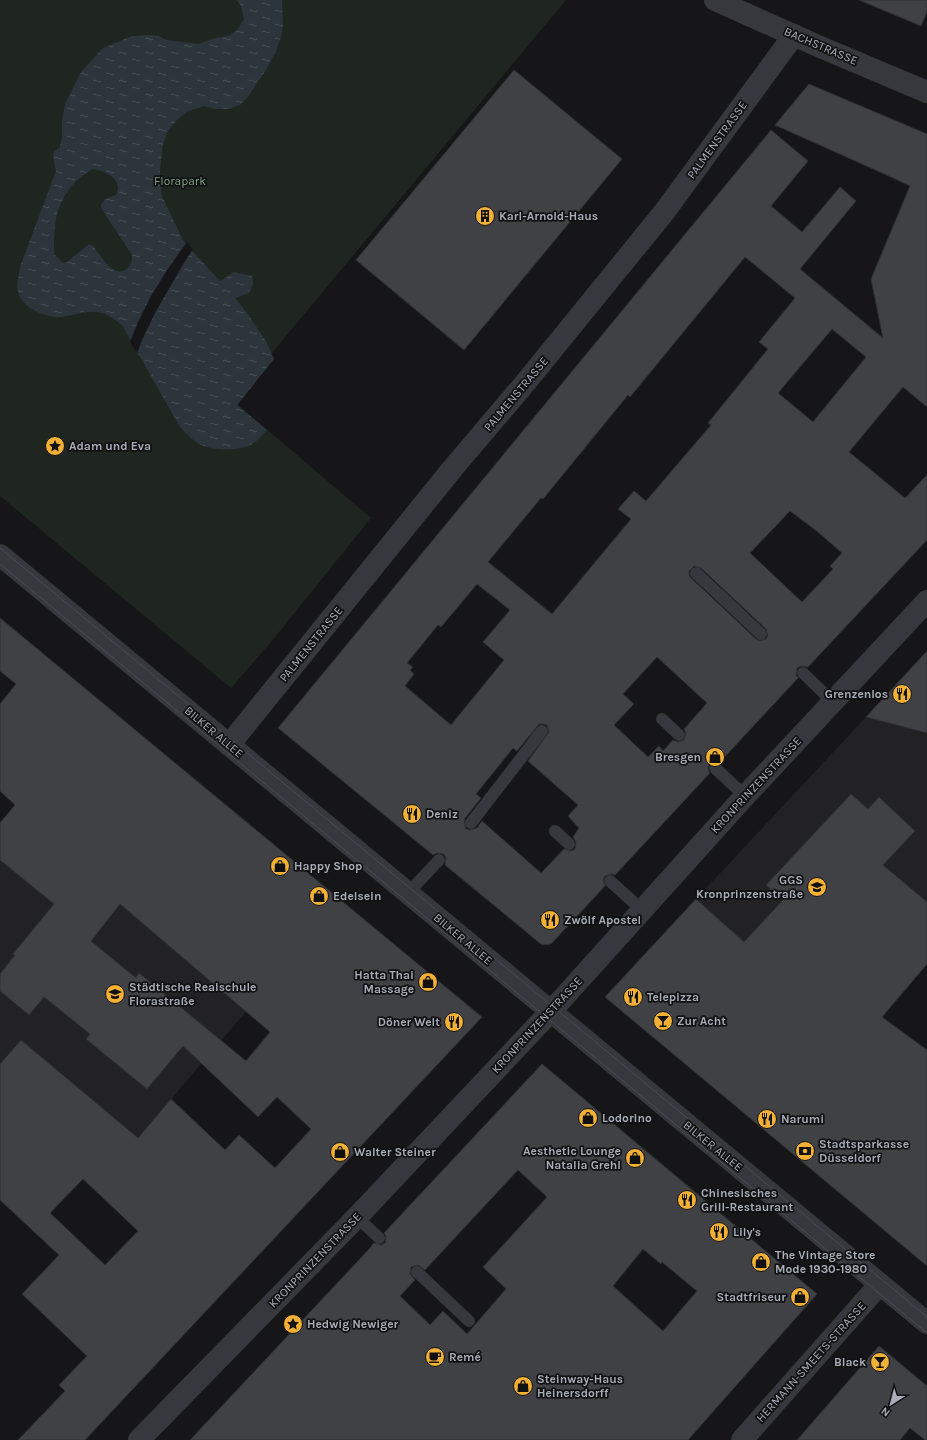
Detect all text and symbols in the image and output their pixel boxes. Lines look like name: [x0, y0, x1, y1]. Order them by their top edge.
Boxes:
street label: BACHSTRASSE: [782, 24, 860, 68]
street label: PALMENSTRASSE: [684, 98, 750, 182]
park label: Florapark: [154, 174, 206, 188]
building icon: Karl-Arnold-Haus: [474, 205, 496, 227]
place label: Karl-Arnold-Haus: [499, 209, 598, 223]
street label: PALMENSTRASSE: [481, 354, 551, 434]
place icon: Adam und Eva: [44, 435, 66, 457]
place label: Adam und Eva: [69, 439, 151, 453]
street label: PALMENSTRASSE: [276, 604, 346, 684]
restaurant icon: Grenzenlos: [891, 683, 913, 705]
place label: Grenzenlos: [825, 687, 888, 701]
street label: BILKER ALLEE: [182, 703, 246, 761]
street label: KRONPRINZENSTRASSE: [708, 734, 804, 836]
shop icon: Bresgen: [704, 746, 726, 768]
place label: Bresgen: [655, 750, 701, 764]
restaurant icon: Deniz: [401, 803, 423, 825]
place label: Deniz: [426, 807, 458, 821]
shop icon: Happy Shop: [269, 855, 291, 877]
place label: Happy Shop: [294, 859, 362, 873]
place label: GGS Kronprinzenstraße: [696, 873, 803, 901]
school or university icon: GGS Kronprinzenstraße: [806, 876, 828, 898]
shop icon: Edelsein: [308, 885, 330, 907]
place label: Edelsein: [333, 889, 382, 903]
restaurant icon: Zwölf Apostel: [539, 909, 561, 931]
street label: BILKER ALLEE: [431, 910, 495, 968]
place label: Zwölf Apostel: [564, 913, 641, 927]
place label: Hatta Thai Massage: [354, 968, 414, 996]
shop icon: Hatta Thai Massage: [417, 971, 439, 993]
street label: KRONPRINZENSTRASSE: [489, 974, 585, 1076]
place label: Städtische Realschule Florastraße: [129, 980, 256, 1008]
school or university icon: Städtische Realschule Florastraße: [104, 983, 126, 1005]
restaurant icon: Telepizza: [622, 986, 644, 1008]
place label: Telepizza: [647, 990, 699, 1004]
bar icon: Zur Acht: [652, 1010, 674, 1032]
restaurant icon: Döner Welt: [443, 1011, 465, 1033]
place label: Zur Acht: [677, 1014, 726, 1028]
place label: Döner Welt: [378, 1015, 440, 1029]
shop icon: Lodorino: [577, 1107, 599, 1129]
restaurant icon: Narumi: [756, 1108, 778, 1130]
place label: Lodorino: [602, 1111, 652, 1125]
place label: Narumi: [781, 1112, 824, 1126]
street label: BILKER ALLEE: [681, 1118, 745, 1174]
place label: Stadtsparkasse Düsseldorf: [819, 1137, 909, 1165]
bank icon: Stadtsparkasse Düsseldorf: [794, 1140, 816, 1162]
shop icon: Walter Steiner: [329, 1141, 351, 1163]
place label: Aesthetic Lounge Natalia Grehl: [523, 1144, 621, 1172]
place label: Walter Steiner: [354, 1145, 436, 1159]
shop icon: Aesthetic Lounge Natalia Grehl: [624, 1147, 646, 1169]
place label: Chinesisches Grill-Restaurant: [701, 1186, 793, 1214]
restaurant icon: Chinesisches Grill-Restaurant: [676, 1189, 698, 1211]
street label: KRONPRINZENSTRASSE: [266, 1209, 364, 1311]
restaurant icon: Lily's: [708, 1221, 730, 1243]
place label: Lily's: [733, 1225, 761, 1239]
place label: The Vintage Store Mode 1930-1980: [775, 1248, 875, 1276]
shop icon: The Vintage Store Mode 1930-1980: [750, 1251, 772, 1273]
shop icon: Stadtfriseur: [789, 1286, 811, 1308]
place label: Stadtfriseur: [717, 1290, 786, 1304]
street label: HERMANN-SMEETS-STRASSE: [753, 1299, 869, 1425]
place icon: Hedwig Newiger: [282, 1313, 304, 1335]
place label: Hedwig Newiger: [307, 1317, 399, 1331]
cafe icon: Remé: [424, 1346, 446, 1368]
place label: Remé: [449, 1350, 481, 1364]
bar icon: Black: [869, 1351, 891, 1373]
place label: Black: [834, 1355, 866, 1369]
place label: Steinway-Haus Heinersdorff: [537, 1372, 623, 1400]
shop icon: Steinway-Haus Heinersdorff: [512, 1375, 534, 1397]
north arrow: [871, 1384, 911, 1424]
text: N: [878, 1404, 892, 1419]

